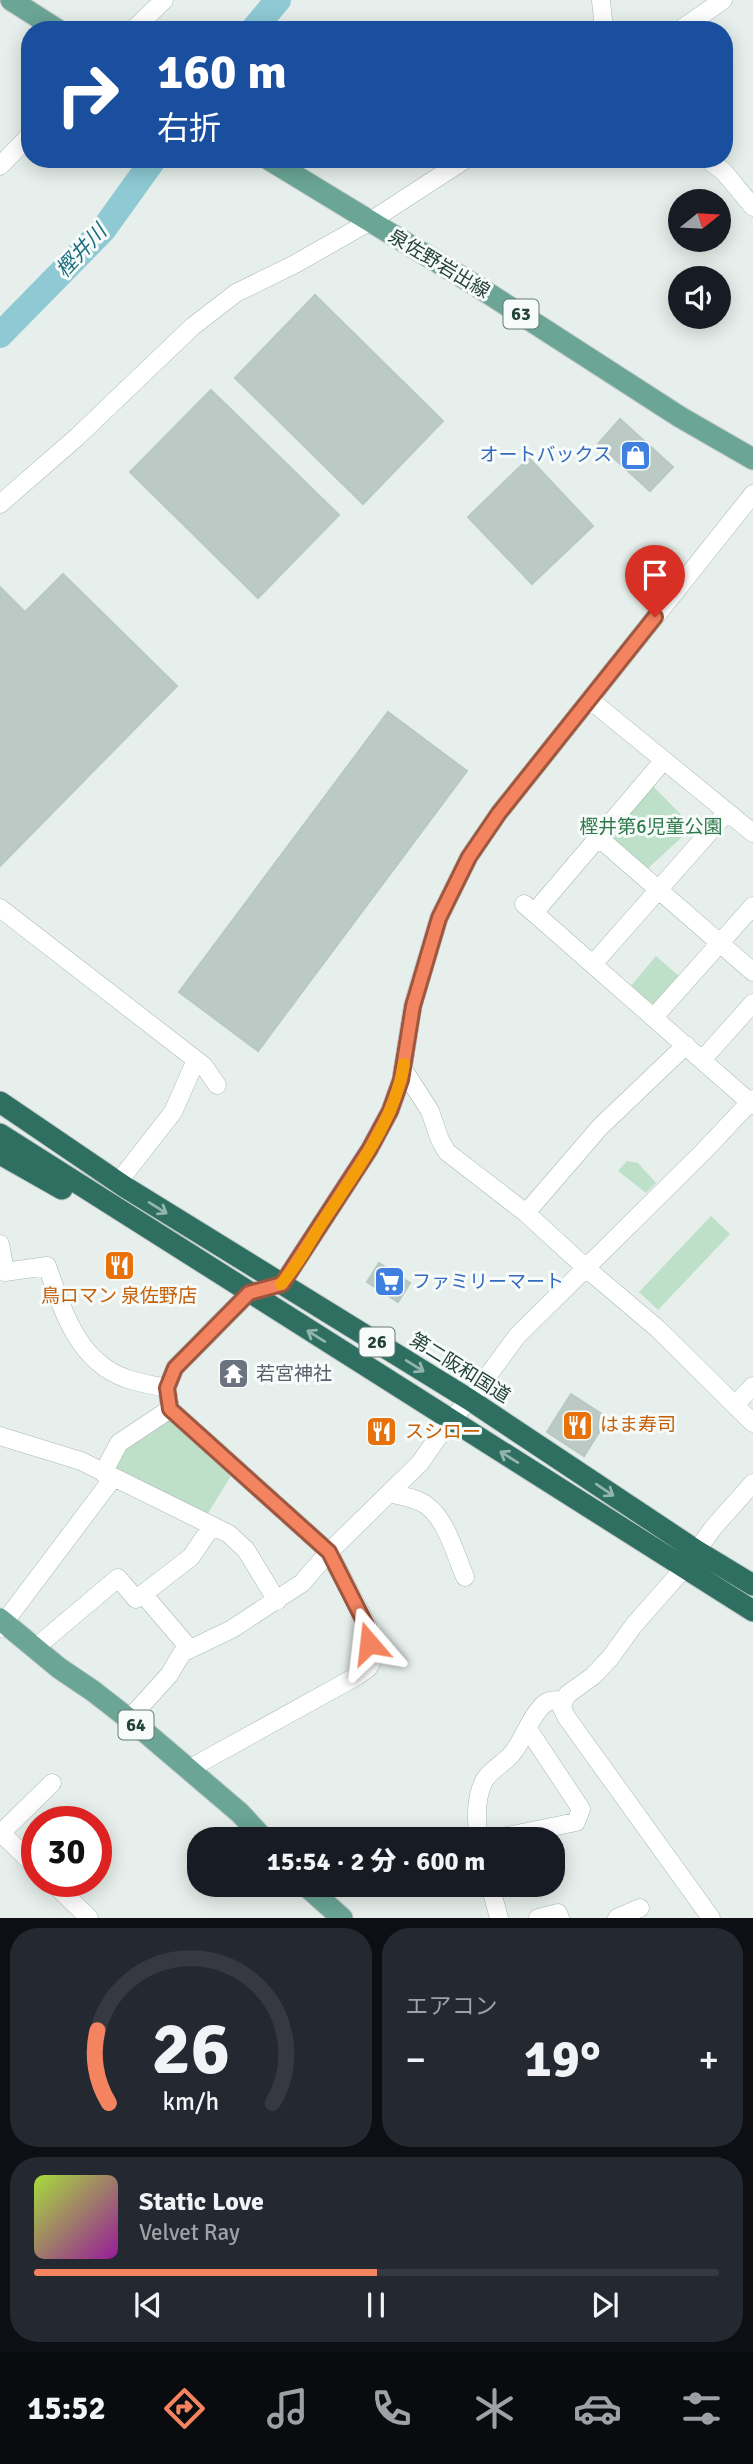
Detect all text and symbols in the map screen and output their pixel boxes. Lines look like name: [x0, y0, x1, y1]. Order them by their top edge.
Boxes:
text: 160 m: [157, 42, 287, 102]
icon: right: [42, 49, 133, 140]
text: 右折: [157, 109, 221, 148]
north arrow: [668, 189, 732, 252]
map controls: [668, 189, 731, 329]
water label: 樫井川: [50, 218, 113, 283]
street label: 泉佐野岩出線: [384, 224, 494, 304]
button: sound: [668, 266, 731, 329]
road number: 63: [504, 300, 538, 328]
shop icon: オートバックス: [618, 438, 652, 472]
place label: オートバックス: [480, 443, 612, 467]
pin: [625, 545, 685, 617]
icon: arrive: [636, 556, 674, 594]
park label: 樫井第6児童公園: [579, 815, 723, 839]
one-way arrow: [148, 1201, 168, 1215]
restaurant icon: 鳥ロマン 泉佐野店: [102, 1248, 136, 1282]
supermarket icon: ファミリーマート: [372, 1265, 406, 1299]
place label: ファミリーマート: [412, 1270, 564, 1294]
place label: 鳥ロマン 泉佐野店: [41, 1284, 197, 1308]
one-way arrow: [307, 1328, 326, 1343]
road number: 26: [360, 1328, 394, 1357]
street label: 第二阪和国道: [405, 1328, 515, 1408]
temple icon: 若宮神社: [216, 1357, 250, 1391]
one-way arrow: [404, 1359, 424, 1373]
place label: 若宮神社: [256, 1362, 332, 1386]
restaurant icon: はま寿司: [560, 1408, 594, 1442]
place label: はま寿司: [600, 1413, 676, 1437]
restaurant icon: スシロー: [365, 1415, 399, 1449]
place label: スシロー: [405, 1420, 481, 1444]
one-way arrow: [499, 1449, 519, 1463]
one-way arrow: [595, 1483, 614, 1497]
position arrow: [332, 1606, 406, 1680]
road number: 64: [118, 1710, 154, 1740]
speed limit sign: 30: [21, 1806, 112, 1897]
text: 15:54 · 2 分 · 600 m: [267, 1846, 485, 1878]
text: エアコン: [406, 1992, 498, 2021]
text: 26: [151, 2006, 230, 2095]
text: 19°: [524, 2027, 601, 2091]
text: −: [406, 2036, 426, 2083]
text: +: [698, 2036, 719, 2083]
text: km/h: [162, 2086, 219, 2117]
text: Static Love: [139, 2186, 264, 2218]
text: Velvet Ray: [139, 2218, 240, 2247]
icon: previous: [129, 2286, 167, 2324]
icon: pause: [357, 2286, 395, 2324]
icon: next: [586, 2286, 624, 2324]
icon: directions: [160, 2384, 209, 2433]
icon: music: [263, 2384, 312, 2433]
icon: phone: [367, 2384, 416, 2433]
icon: climate: [470, 2384, 519, 2433]
icon: car: [573, 2384, 622, 2433]
icon: filters: [677, 2384, 726, 2433]
text: 15:52: [27, 2389, 106, 2428]

